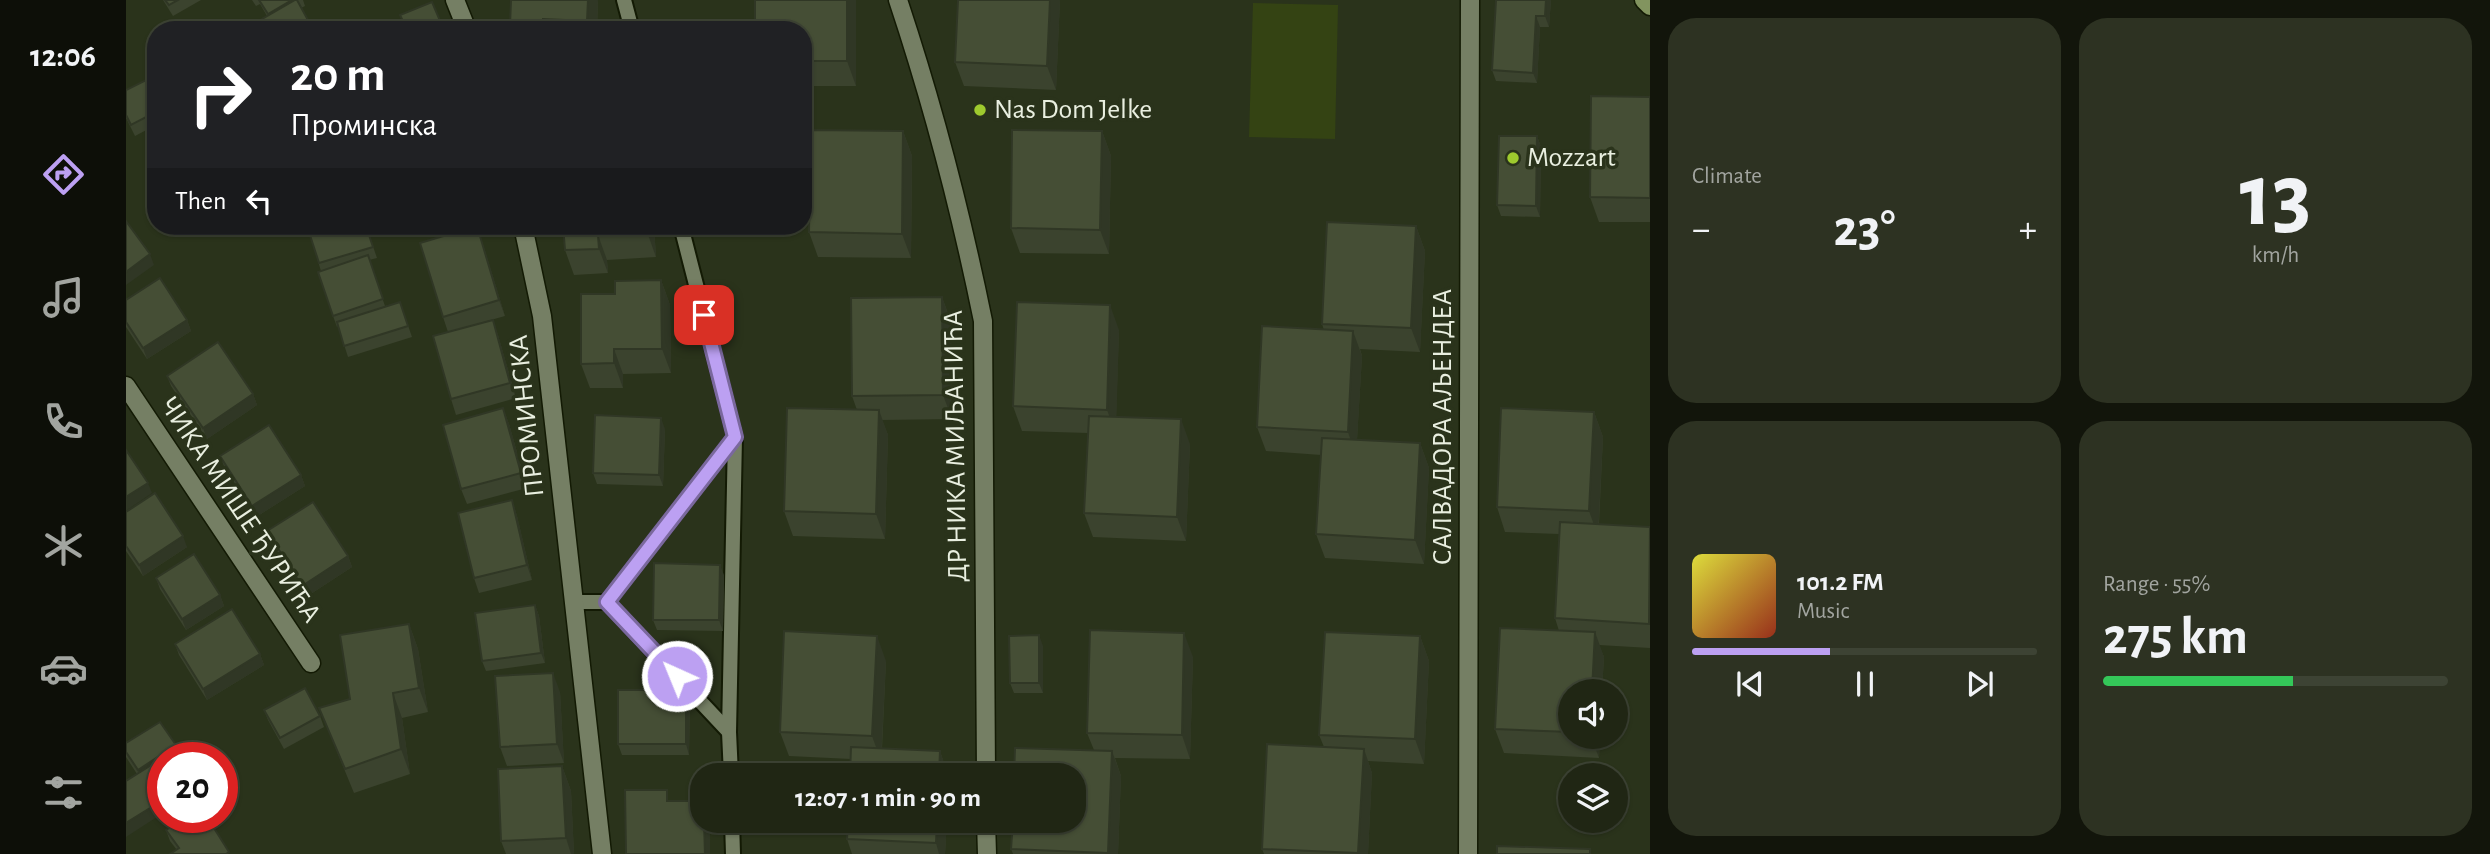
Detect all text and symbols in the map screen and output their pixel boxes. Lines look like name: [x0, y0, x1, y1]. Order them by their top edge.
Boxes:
text: 12:06: [30, 40, 96, 72]
icon: right: [175, 49, 266, 140]
text: 20 m: [290, 51, 386, 100]
place label: Nas Dom Jelke: [994, 96, 1152, 124]
marker: Nas Dom Jelke: [972, 102, 988, 118]
text: Проминска: [290, 109, 437, 141]
place label: Mozzart: [1527, 144, 1616, 172]
icon: directions: [39, 150, 88, 199]
marker: Mozzart: [1505, 150, 1521, 166]
text: 13: [2240, 151, 2311, 242]
text: Climate: [1692, 165, 1762, 188]
icon: left: [240, 182, 278, 220]
text: Then: [175, 188, 226, 214]
text: 23°: [1833, 203, 1896, 255]
text: −: [1692, 211, 1710, 249]
text: +: [2019, 211, 2037, 249]
text: km/h: [2252, 244, 2299, 267]
icon: music: [39, 273, 88, 322]
pin: [674, 285, 734, 345]
street label: САЛВАДОРА АЉЕНДЕА: [1429, 289, 1457, 565]
icon: arrive: [685, 296, 723, 334]
street label: ДР НИКА МИЉАНИЋА: [940, 310, 972, 582]
street label: ПРОМИНСКА: [505, 333, 549, 499]
street label: ЧИКА МИШЕ ЂУРИЋА: [154, 392, 326, 628]
icon: phone: [39, 397, 88, 446]
icon: climate: [39, 521, 88, 570]
text: 101.2 FM: [1797, 569, 1884, 595]
text: Range · 55%: [2103, 573, 2210, 596]
text: Music: [1797, 600, 1849, 623]
text: 275 km: [2103, 611, 2248, 663]
position arrow: [640, 639, 714, 713]
icon: car: [39, 644, 88, 693]
icon: previous: [1731, 665, 1769, 703]
icon: pause: [1846, 665, 1884, 703]
icon: next: [1961, 665, 1999, 703]
map controls: [1558, 679, 1628, 833]
button: sound: [1558, 679, 1628, 749]
speed limit sign: 20: [147, 742, 238, 833]
button: layers: [1558, 763, 1628, 833]
icon: filters: [39, 768, 88, 817]
text: 12:07 · 1 min · 90 m: [795, 785, 981, 811]

